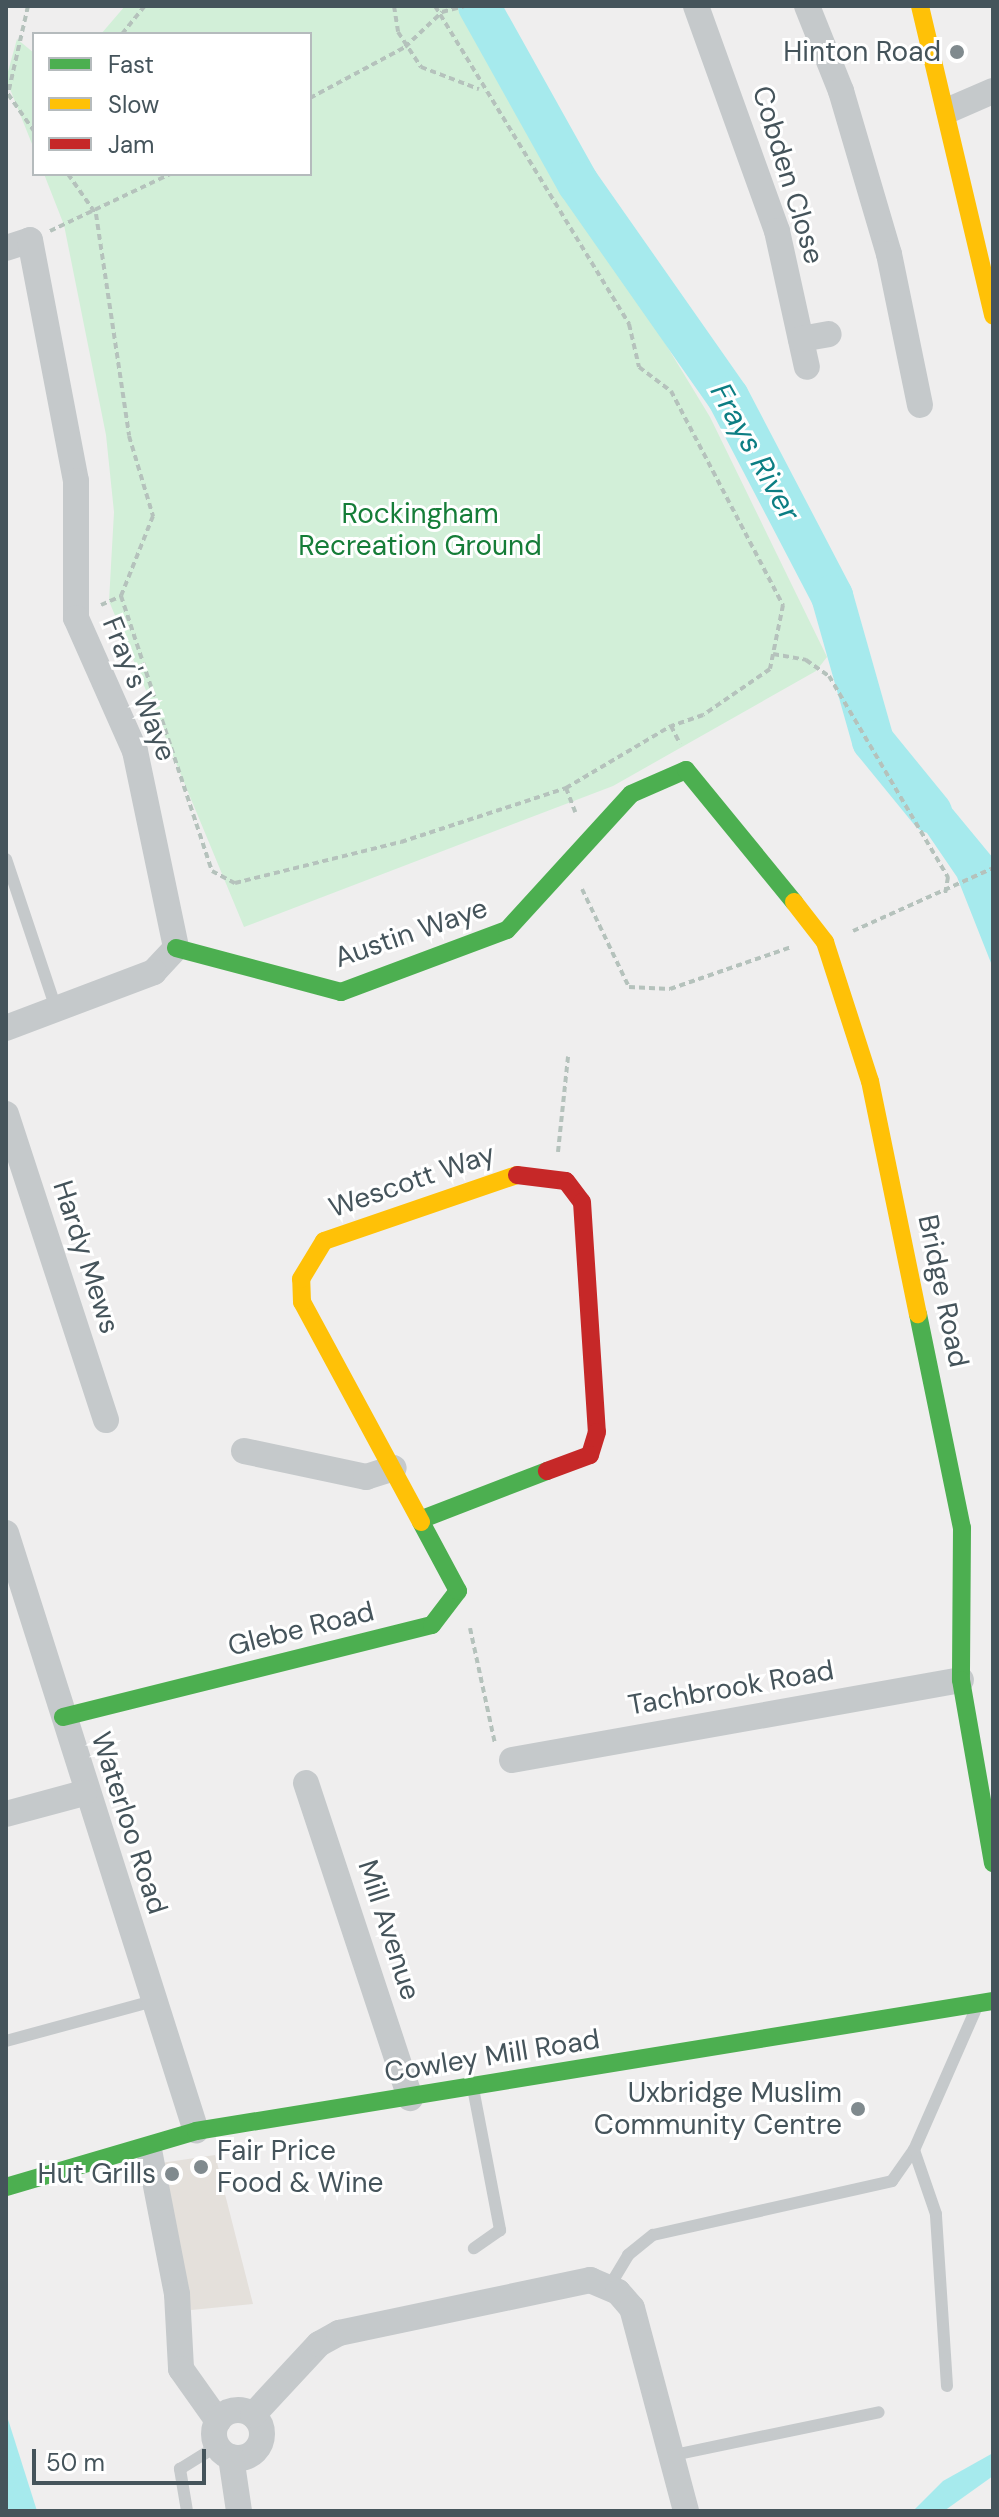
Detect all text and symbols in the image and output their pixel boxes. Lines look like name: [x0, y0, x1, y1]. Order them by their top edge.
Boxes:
legend: [32, 32, 312, 176]
place label: Hinton Road: [783, 35, 941, 69]
marker: Hinton Road: [948, 43, 966, 61]
text: Fast: [108, 49, 154, 80]
street label: Cobden Close: [745, 82, 831, 268]
text: Slow: [108, 89, 159, 120]
text: Jam: [108, 129, 154, 160]
water label: Frays River: [702, 377, 808, 527]
park label: Rockingham Recreation Ground: [298, 497, 542, 563]
street label: Fray's Waye: [95, 612, 183, 766]
street label: Austin Waye: [330, 891, 492, 975]
street label: Wescott Way: [325, 1137, 499, 1225]
street label: Hardy Mews: [45, 1176, 127, 1338]
street label: Bridge Road: [910, 1212, 976, 1370]
street label: Glebe Road: [224, 1595, 378, 1663]
street label: Tachbrook Road: [626, 1653, 836, 1723]
street label: Waterloo Road: [84, 1728, 174, 1918]
street label: Mill Avenue: [351, 1856, 427, 2004]
street label: Cowley Mill Road: [382, 2022, 602, 2090]
place label: Uxbridge Muslim Community Centre: [594, 2076, 842, 2142]
marker: Uxbridge Muslim Community Centre: [849, 2100, 867, 2118]
place label: Fair Price Food & Wine: [217, 2134, 383, 2200]
place label: Hut Grills: [38, 2157, 156, 2191]
marker: Fair Price Food & Wine: [192, 2158, 210, 2176]
marker: Hut Grills: [163, 2165, 181, 2183]
scale bar: [36, 2433, 210, 2483]
text: 50 m: [46, 2447, 105, 2478]

